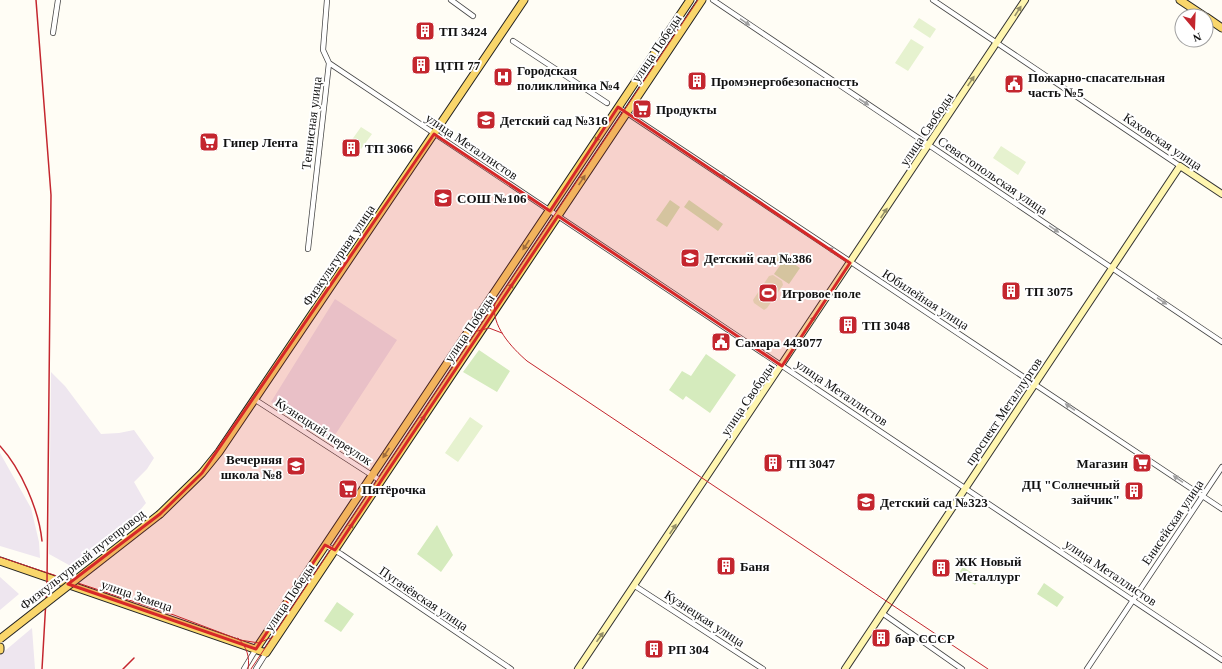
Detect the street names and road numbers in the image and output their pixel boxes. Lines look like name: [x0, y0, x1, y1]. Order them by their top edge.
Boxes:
street label: улица Победы: [628, 11, 685, 85]
street label: Теннисная улица: [298, 75, 325, 171]
street label: улица Свободы: [897, 90, 956, 169]
street label: улица Металлистов: [423, 110, 521, 183]
street label: Каховская улица: [1120, 110, 1205, 173]
street label: Севастопольская улица: [935, 133, 1050, 218]
street label: Физкультурная улица: [299, 202, 378, 309]
street label: Юбилейная улица: [880, 266, 972, 333]
street label: улица Победы: [441, 291, 498, 365]
street label: проспект Металлургов: [962, 355, 1045, 468]
street label: улица Металлистов: [793, 356, 891, 429]
street label: улица Свободы: [718, 360, 777, 439]
street label: Кузнецкий переулок: [273, 395, 376, 469]
street label: Енисейская улица: [1138, 477, 1207, 568]
street label: Физкультурный путепровод: [17, 506, 148, 613]
street label: улица Металлистов: [1062, 536, 1160, 609]
street label: улица Победы: [261, 560, 318, 634]
street label: Пугачёвская улица: [376, 563, 471, 634]
street label: улица Земеца: [99, 576, 175, 615]
street label: Кузнецкая улица: [662, 587, 748, 650]

